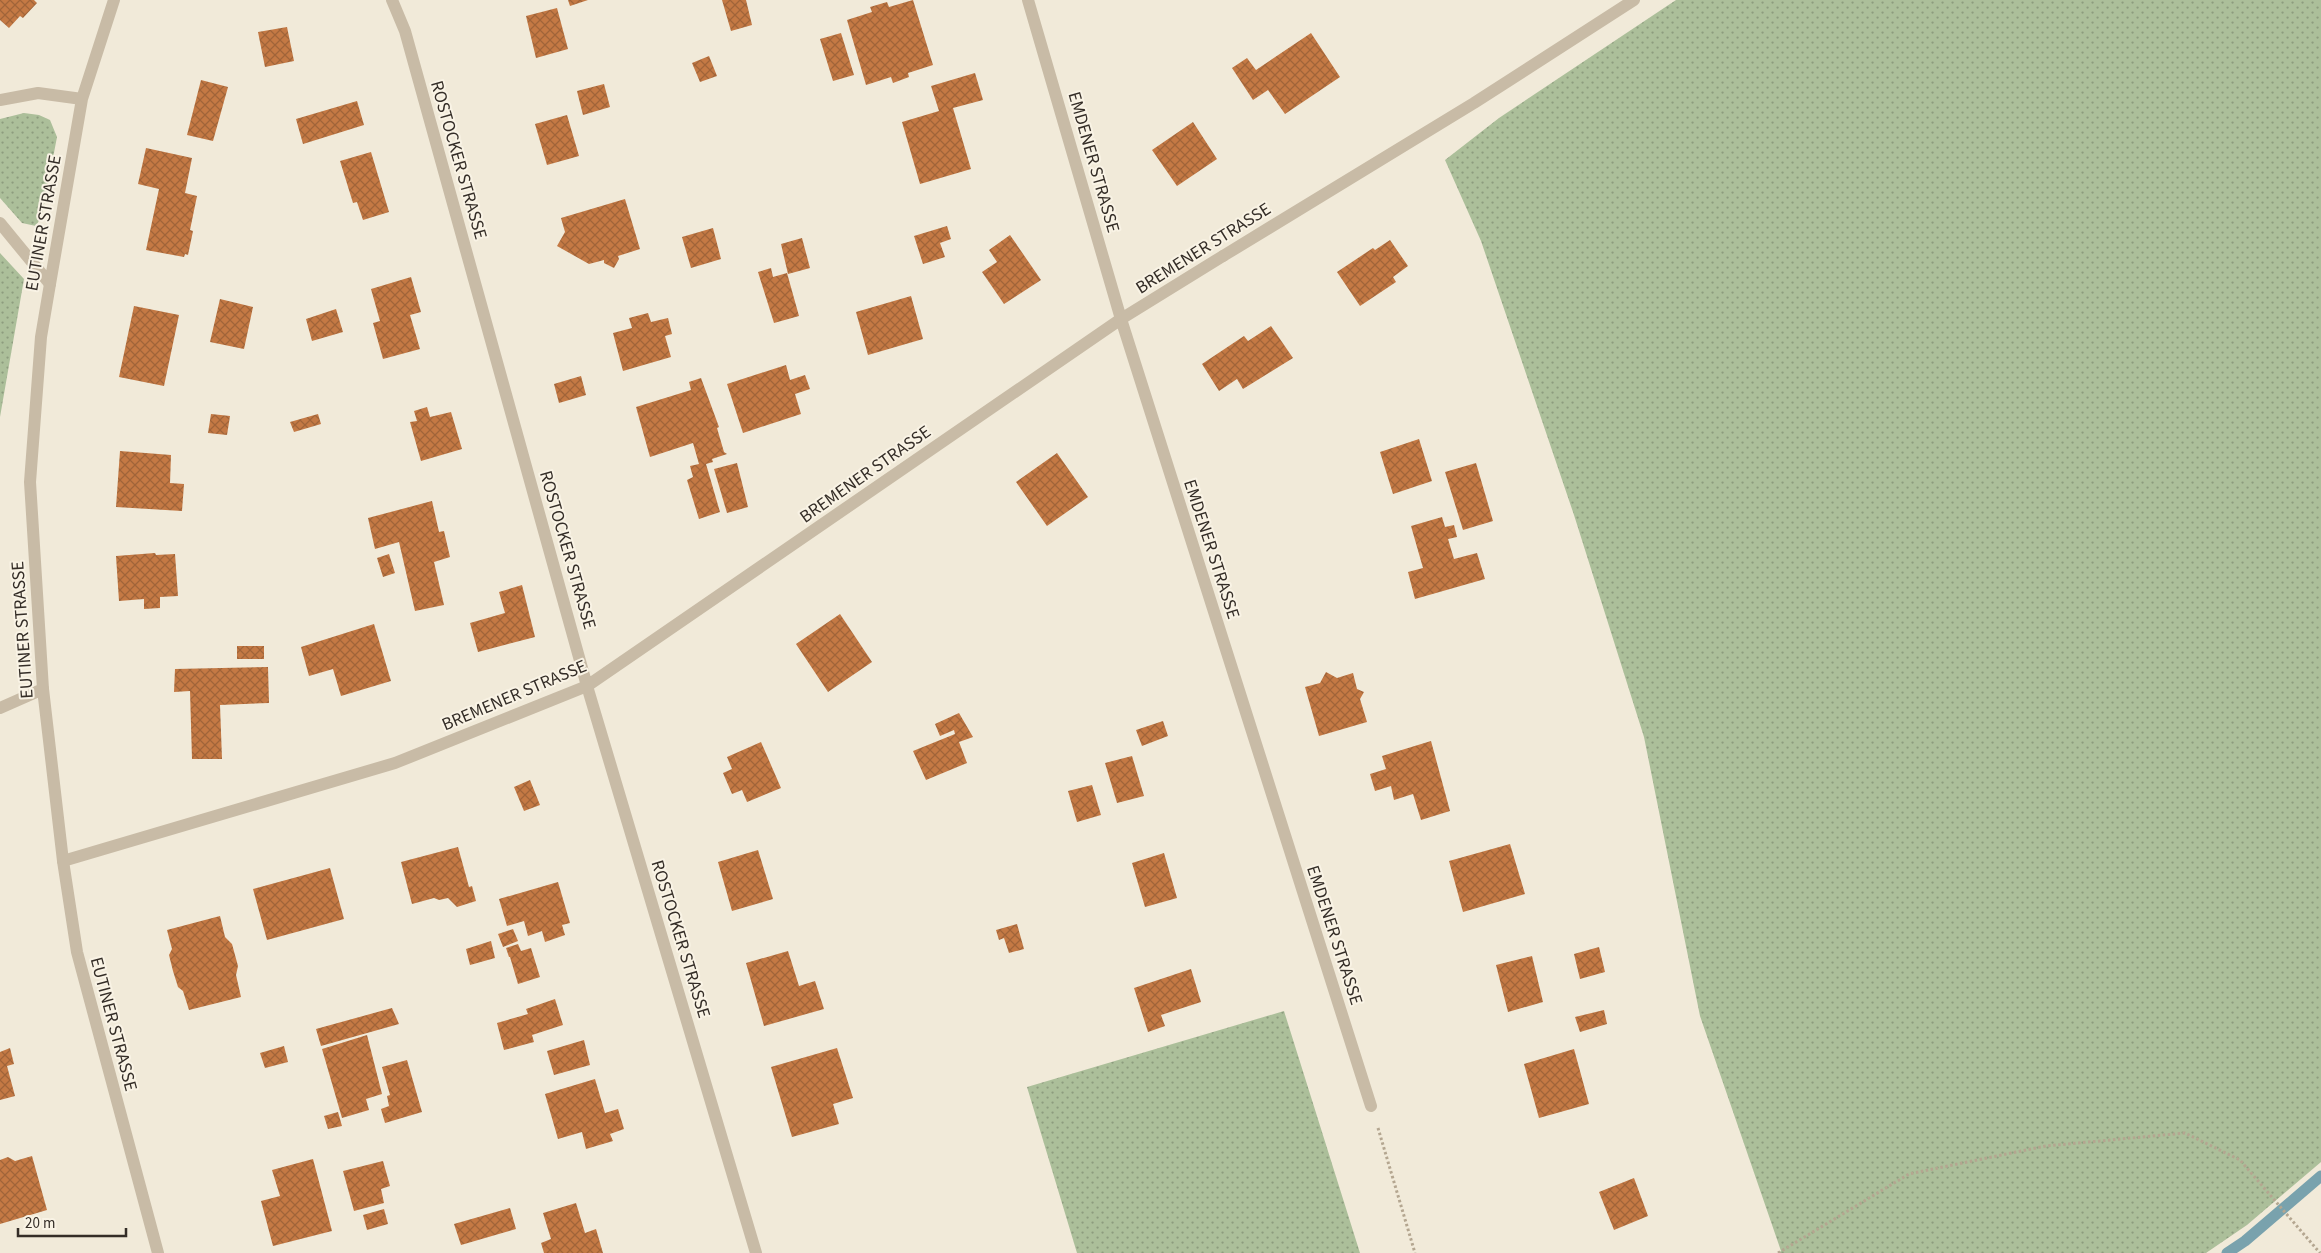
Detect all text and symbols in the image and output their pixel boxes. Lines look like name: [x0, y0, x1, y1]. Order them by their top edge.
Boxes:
street label: ROSTOCKER STRASSE: [424, 78, 493, 242]
street label: EMDENER STRASSE: [1061, 89, 1126, 235]
street label: EUTINER STRASSE: [19, 153, 68, 293]
street label: BREMENER STRASSE: [1131, 197, 1276, 300]
street label: BREMENER STRASSE: [795, 420, 936, 529]
street label: ROSTOCKER STRASSE: [533, 468, 602, 632]
street label: EMDENER STRASSE: [1177, 476, 1246, 622]
street label: EUTINER STRASSE: [5, 560, 40, 700]
street label: BREMENER STRASSE: [438, 654, 590, 737]
street label: ROSTOCKER STRASSE: [645, 857, 716, 1021]
street label: EMDENER STRASSE: [1300, 862, 1369, 1008]
street label: EUTINER STRASSE: [84, 954, 143, 1094]
scale bar: [18, 1206, 125, 1238]
text: 20 m: [25, 1213, 55, 1234]

